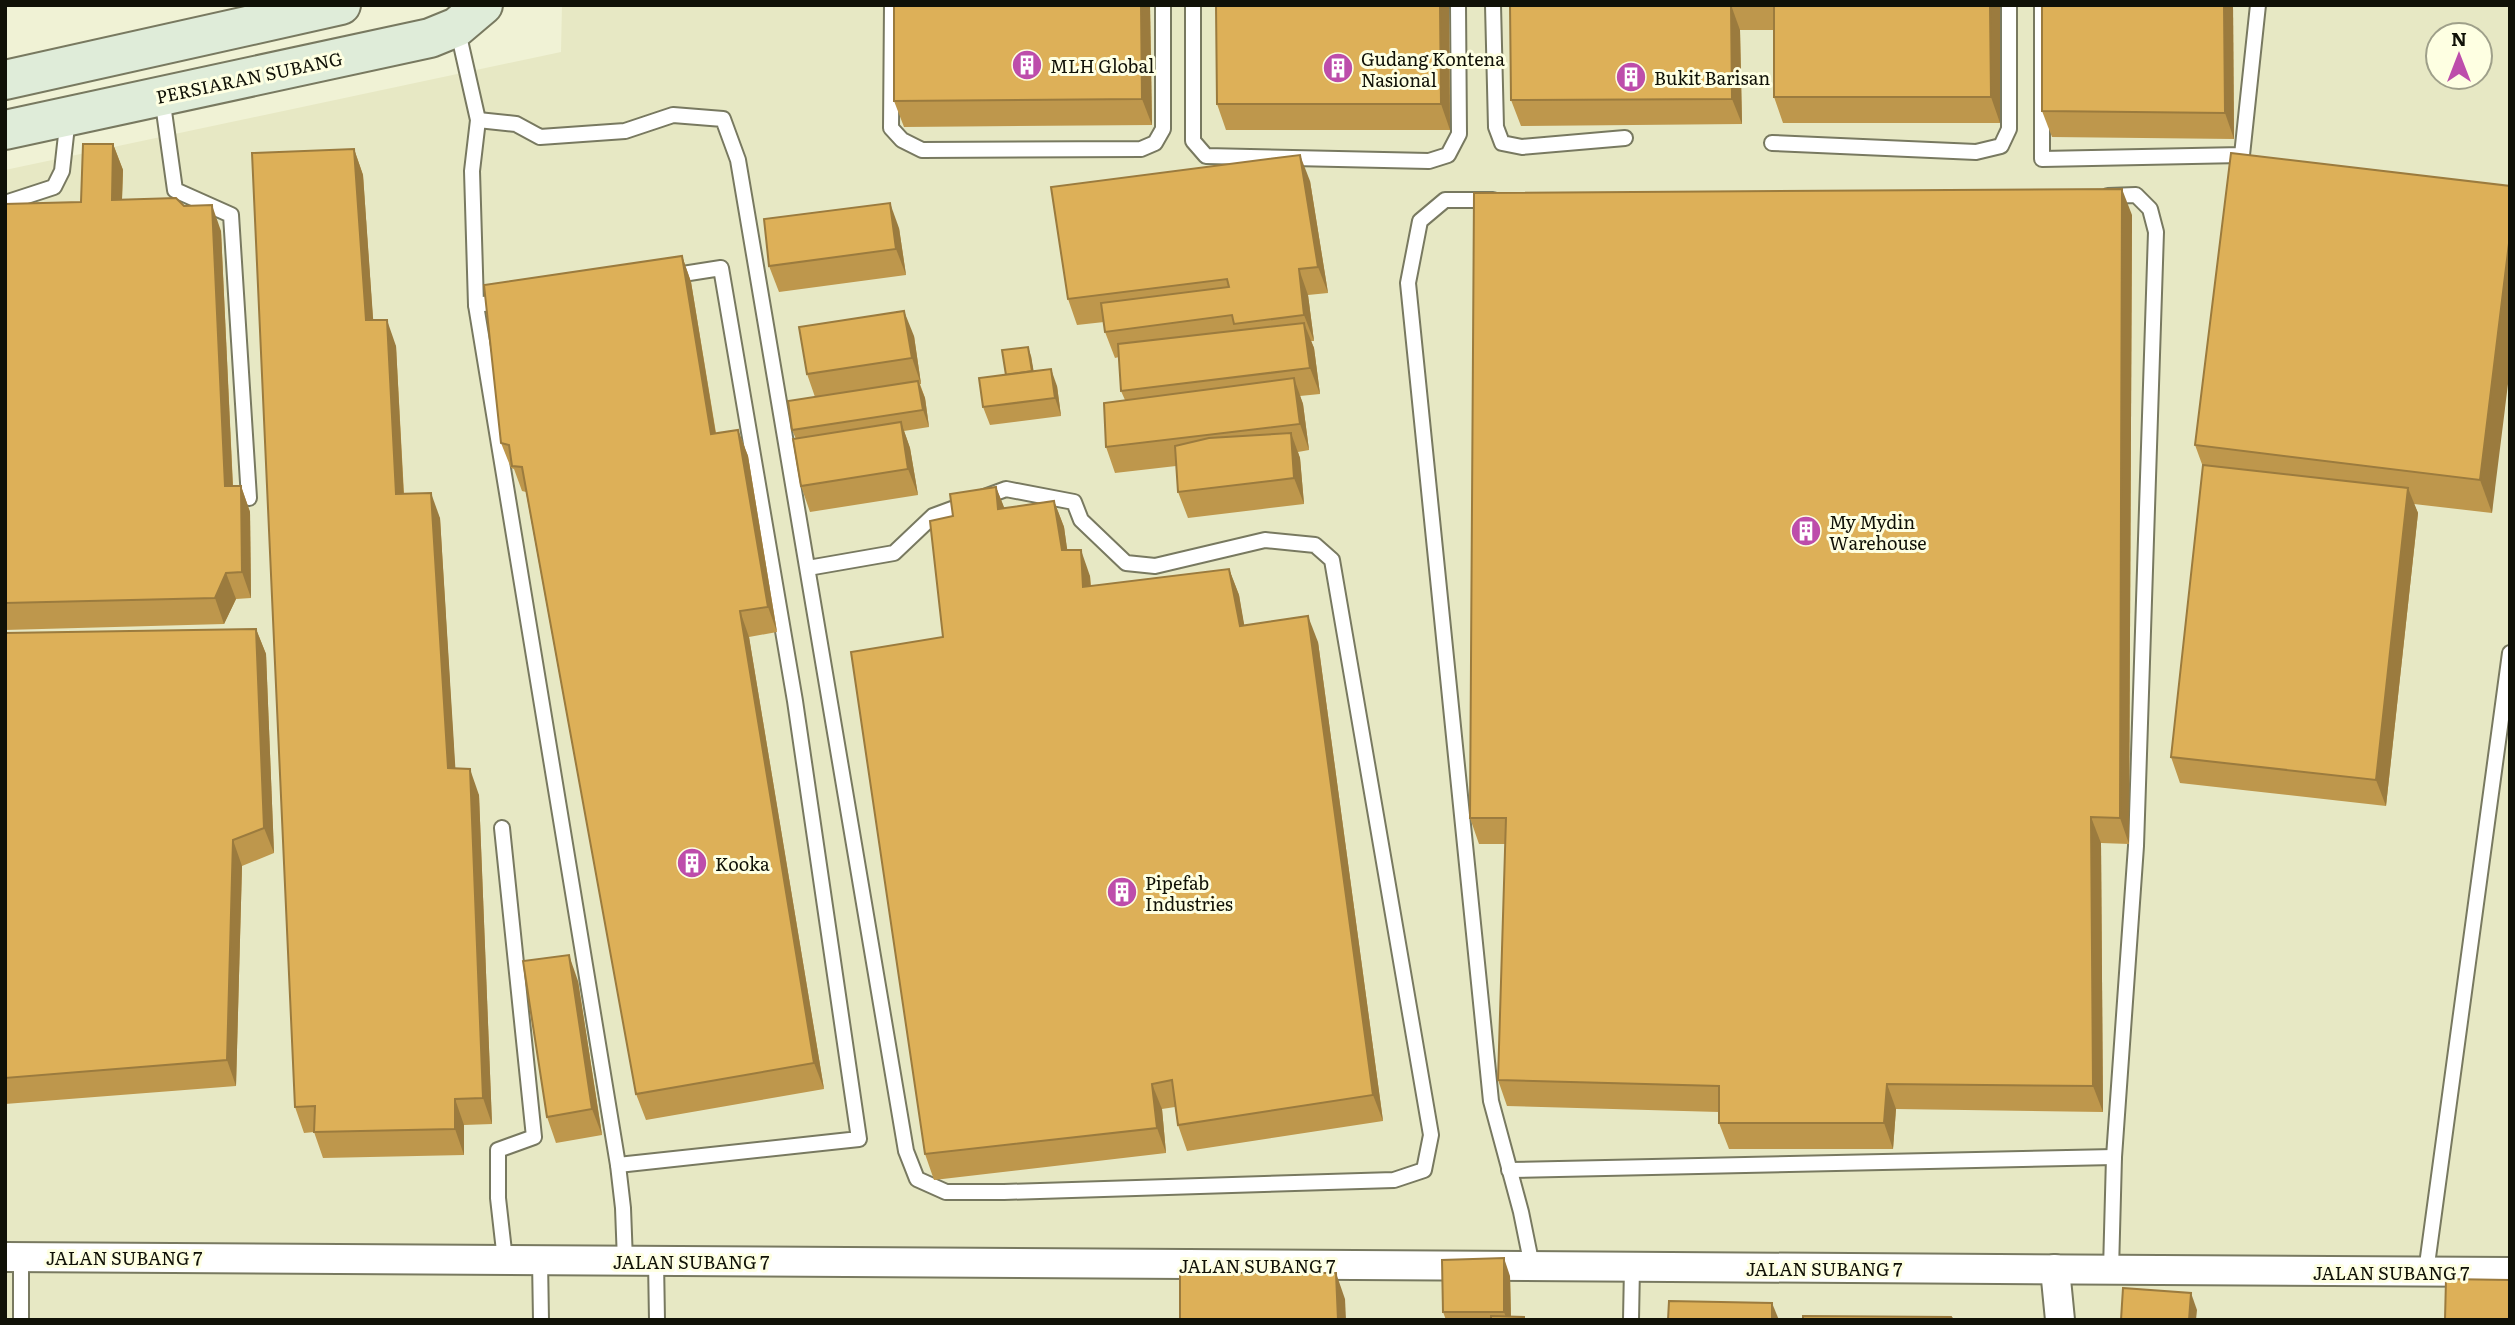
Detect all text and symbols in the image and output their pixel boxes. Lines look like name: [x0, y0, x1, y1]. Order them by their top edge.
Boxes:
north arrow: [2424, 21, 2494, 91]
text: N: [2451, 24, 2467, 52]
street label: PERSIARAN SUBANG: [153, 44, 345, 110]
place label: Gudang Kontena Nasional: [1361, 45, 1505, 93]
building icon: MLH Global: [1010, 48, 1044, 82]
building icon: Gudang Kontena Nasional: [1321, 51, 1355, 85]
place label: MLH Global: [1050, 52, 1154, 79]
building icon: Bukit Barisan: [1614, 60, 1648, 94]
place label: Bukit Barisan: [1654, 64, 1770, 91]
place label: My Mydin Warehouse: [1829, 508, 1926, 556]
building icon: My Mydin Warehouse: [1789, 514, 1823, 548]
building icon: Kooka: [675, 846, 709, 880]
place label: Kooka: [715, 850, 770, 877]
place label: Pipefab Industries: [1145, 869, 1233, 917]
building icon: Pipefab Industries: [1105, 875, 1139, 909]
street label: JALAN SUBANG 7: [46, 1244, 202, 1271]
street label: JALAN SUBANG 7: [613, 1248, 769, 1275]
street label: JALAN SUBANG 7: [1179, 1252, 1335, 1279]
street label: JALAN SUBANG 7: [1746, 1255, 1902, 1282]
street label: JALAN SUBANG 7: [2313, 1259, 2469, 1286]

